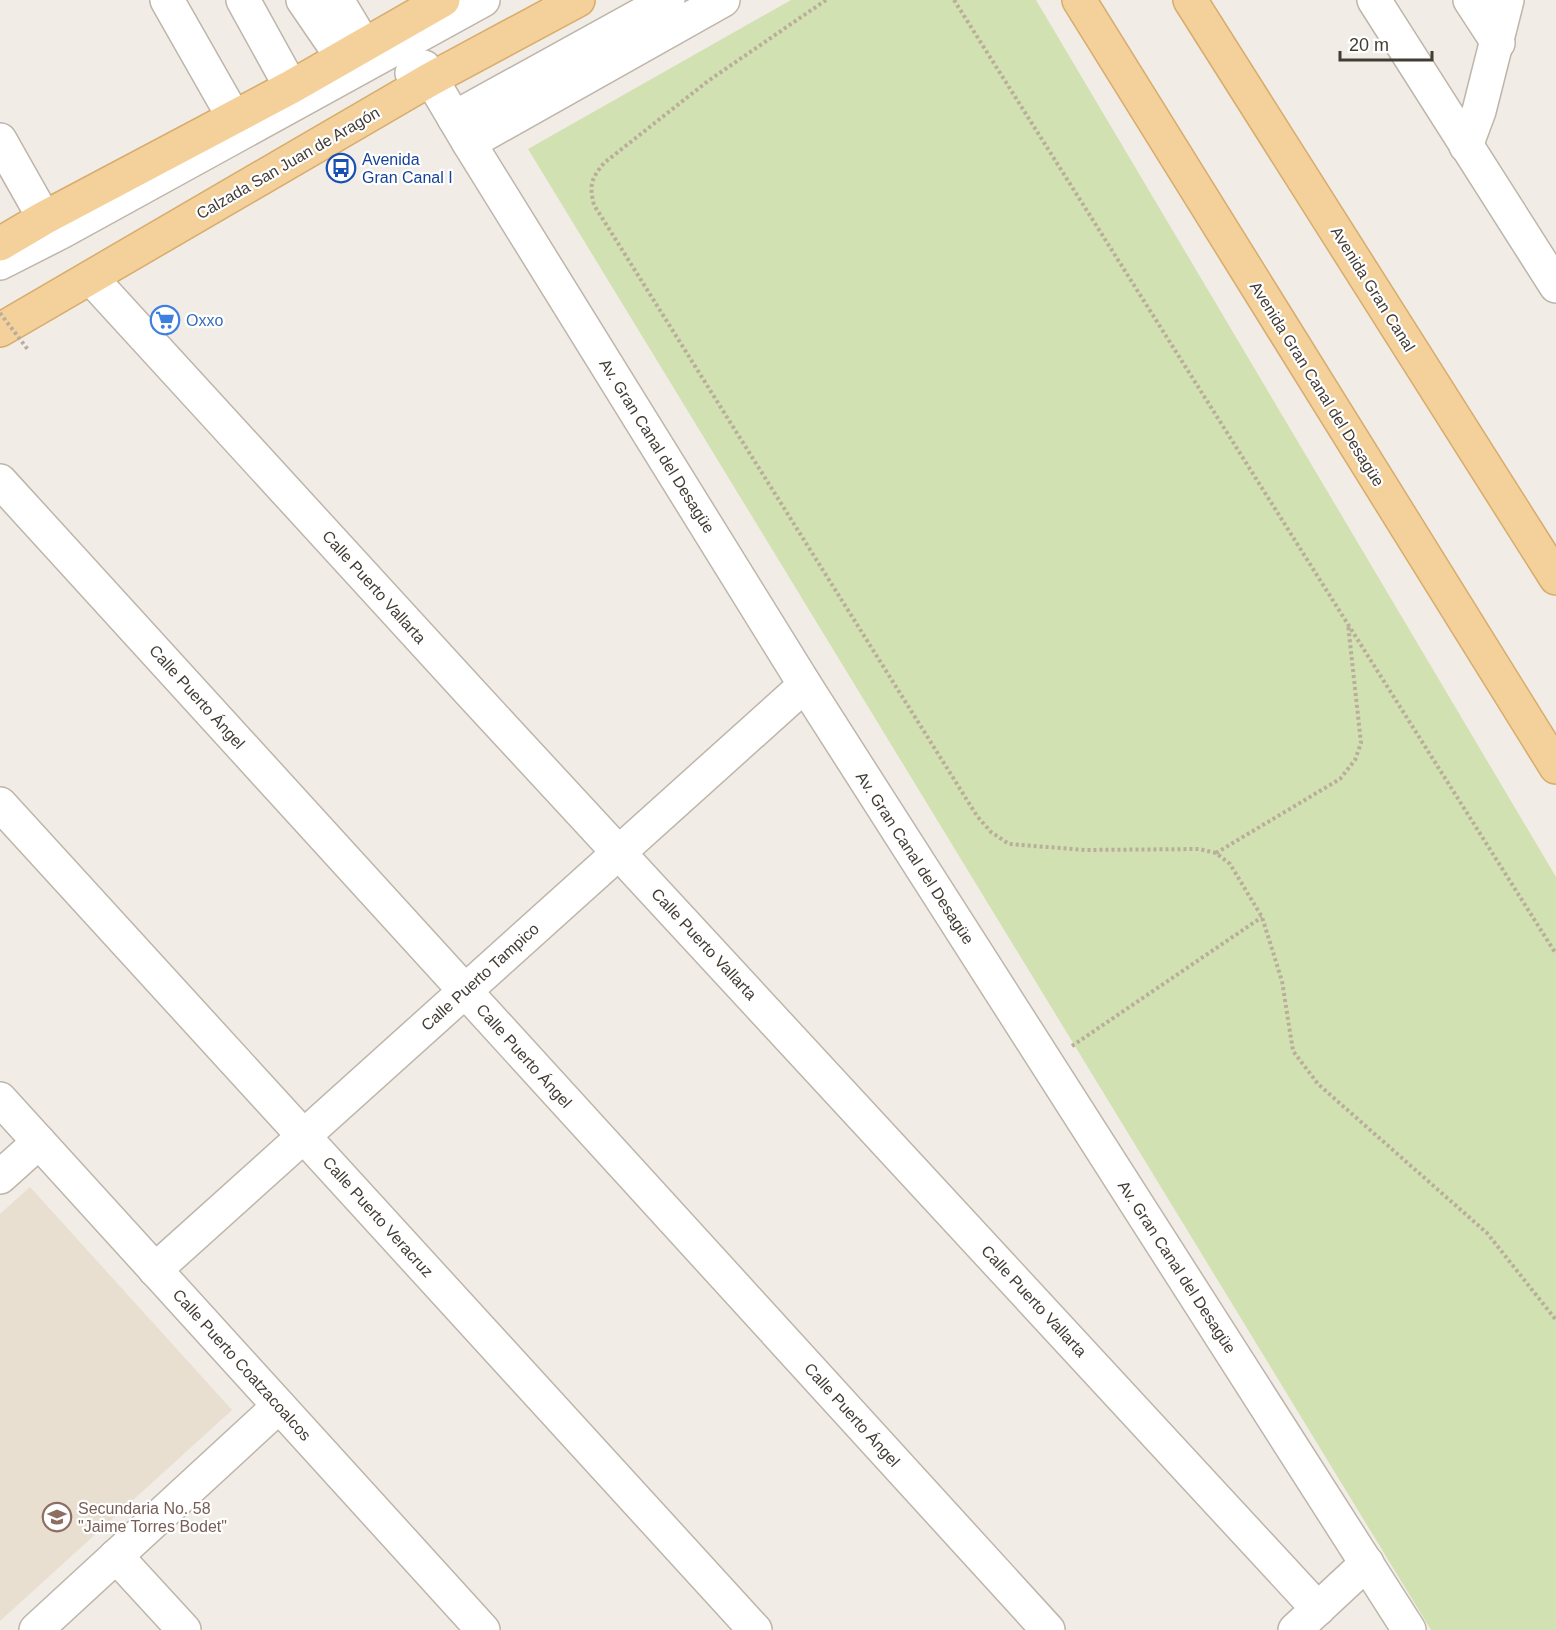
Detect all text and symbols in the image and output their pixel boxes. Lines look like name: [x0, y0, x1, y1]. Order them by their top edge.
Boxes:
scale bar: [1340, 24, 1432, 62]
text: 20 m: [1349, 35, 1389, 55]
street label: Calzada San Juan de Aragón: [194, 104, 382, 222]
place label: Avenida Gran Canal I: [362, 151, 453, 186]
bus stop icon: Avenida Gran Canal I: [325, 152, 357, 184]
street label: Avenida Gran Canal: [1328, 224, 1418, 354]
street label: Avenida Gran Canal del Desagüe: [1247, 279, 1387, 490]
supermarket icon: Oxxo: [149, 304, 181, 336]
place label: Oxxo: [186, 312, 223, 329]
street label: Av. Gran Canal del Desagüe: [596, 356, 718, 536]
street label: Calle Puerto Vallarta: [319, 527, 429, 647]
street label: Calle Puerto Ángel: [146, 641, 249, 752]
street label: Av. Gran Canal del Desagüe: [853, 769, 977, 947]
street label: Calle Puerto Vallarta: [648, 885, 760, 1003]
street label: Calle Puerto Tampico: [418, 920, 542, 1034]
street label: Calle Puerto Ángel: [473, 1000, 576, 1111]
street label: Calle Puerto Veracruz: [320, 1153, 436, 1281]
street label: Av. Gran Canal del Desagüe: [1115, 1178, 1239, 1356]
street label: Calle Puerto Vallarta: [978, 1242, 1090, 1360]
street label: Calle Puerto Coatzacoalcos: [170, 1286, 314, 1444]
street label: Calle Puerto Ángel: [801, 1359, 904, 1470]
place label: Secundaria No. 58 "Jaime Torres Bodet": [78, 1500, 227, 1535]
school or university icon: Secundaria No. 58 "Jaime Torres Bodet": [41, 1501, 73, 1533]

